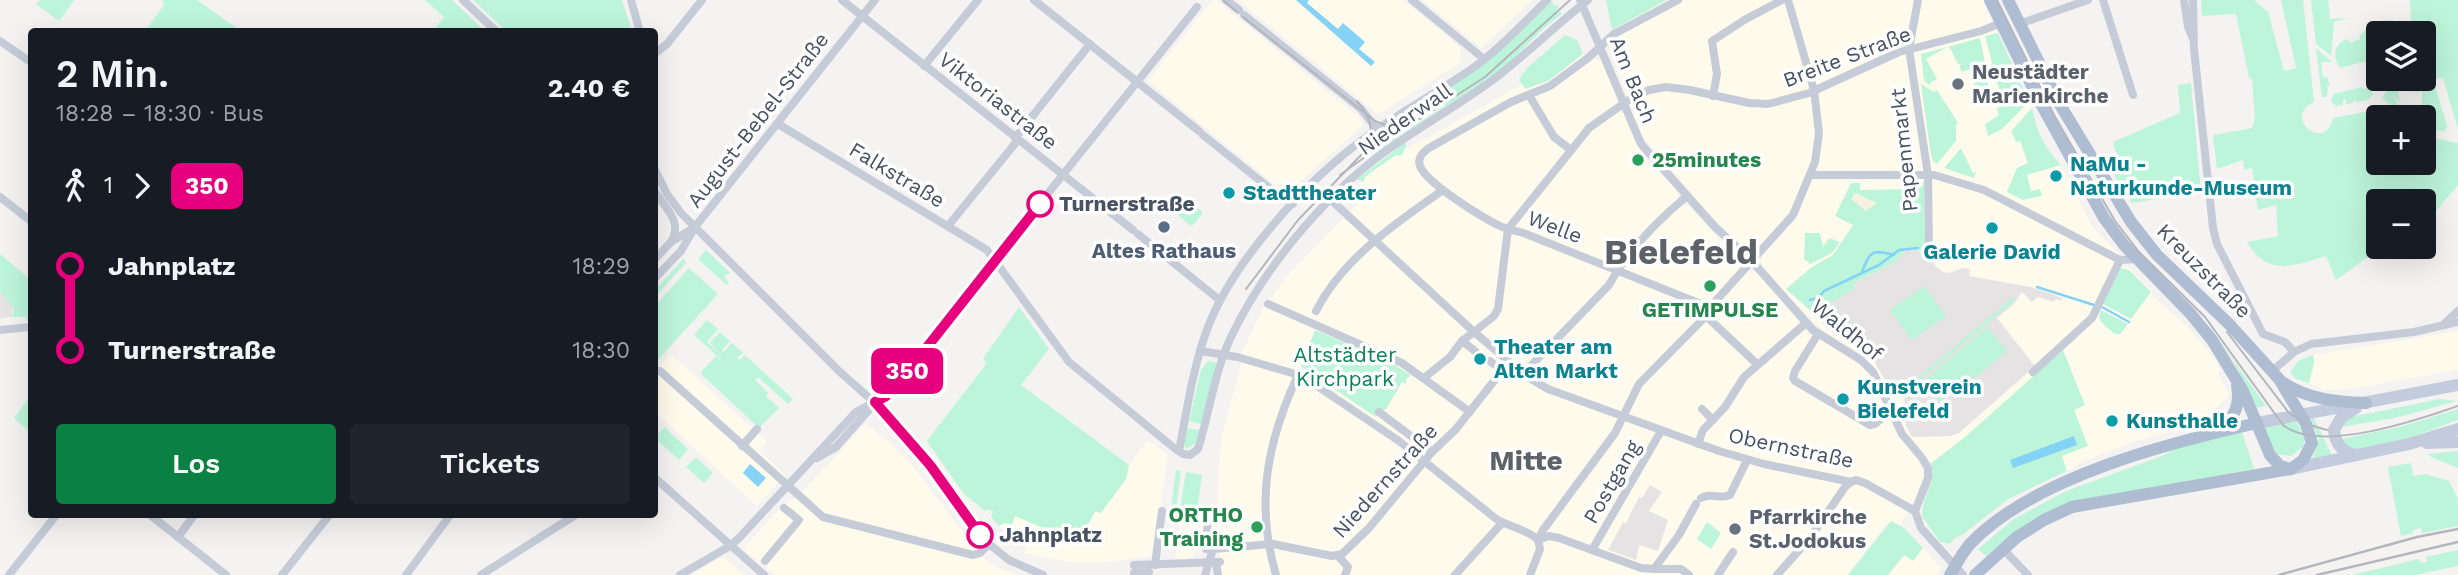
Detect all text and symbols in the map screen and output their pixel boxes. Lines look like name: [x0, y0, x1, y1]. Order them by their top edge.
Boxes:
street label: Breite Straße: [1779, 21, 1914, 92]
map controls: [2366, 21, 2436, 259]
button: layers: [2366, 21, 2436, 91]
street label: August-Bebel-Straße: [681, 27, 834, 212]
street label: Am Bach: [1605, 33, 1662, 127]
street label: Viktoriastraße: [934, 47, 1063, 155]
text: 2 Min.: [56, 52, 169, 96]
place label: Neustädter Marienkirche: [1972, 59, 2109, 108]
text: 2.40 €: [548, 73, 630, 103]
marker: Neustädter Marienkirche: [1950, 76, 1966, 92]
street label: Niederwall: [1353, 77, 1457, 160]
street label: Papenmarkt: [1885, 87, 1922, 213]
text: 18:28 – 18:30 · Bus: [56, 100, 264, 127]
button: +: [2366, 105, 2436, 175]
street label: Falkstraße: [845, 136, 949, 213]
place label: 25minutes: [1652, 147, 1761, 172]
place label: NaMu - Naturkunde-Museum: [2070, 151, 2292, 200]
marker: 25minutes: [1630, 152, 1646, 168]
icon: walk: [56, 167, 94, 205]
icon: forward: [123, 167, 161, 205]
marker: NaMu - Naturkunde-Museum: [2048, 168, 2064, 184]
text: 1: [104, 172, 113, 199]
text: 350: [185, 172, 229, 200]
place label: Stadttheater: [1243, 180, 1376, 205]
marker: Stadttheater: [1221, 185, 1237, 201]
button: −: [2366, 189, 2436, 259]
marker: Turnerstraße: [1027, 191, 1053, 217]
place label: Turnerstraße: [1059, 191, 1195, 216]
street label: Welle: [1524, 205, 1586, 248]
street label: Kreuzstraße: [2152, 218, 2257, 323]
marker: Altes Rathaus: [1156, 219, 1172, 235]
marker: Galerie David: [1984, 220, 2000, 236]
district label: Bielefeld: [1604, 231, 1758, 273]
place label: Altes Rathaus: [1092, 238, 1236, 263]
place label: Galerie David: [1923, 239, 2061, 264]
text: Jahnplatz: [108, 251, 236, 281]
text: 18:29: [572, 253, 630, 280]
marker: GETIMPULSE: [1702, 278, 1718, 294]
street label: Waldhof: [1807, 293, 1888, 366]
place label: GETIMPULSE: [1642, 297, 1778, 322]
place label: Theater am Alten Markt: [1494, 334, 1618, 383]
text: Turnerstraße: [108, 335, 276, 365]
text: 18:30: [572, 337, 630, 364]
park label: Altstädter Kirchpark: [1293, 342, 1397, 391]
line badge: 350: [867, 348, 947, 394]
marker: Theater am Alten Markt: [1472, 351, 1488, 367]
text: 350: [885, 357, 929, 385]
place label: Kunstverein Bielefeld: [1857, 374, 1982, 423]
marker: Kunstverein Bielefeld: [1835, 391, 1851, 407]
place label: Kunsthalle: [2126, 408, 2238, 433]
marker: Kunsthalle: [2104, 413, 2120, 429]
street label: Niedernstraße: [1327, 418, 1442, 543]
street label: Obernstraße: [1726, 422, 1856, 473]
button: Los: [56, 424, 336, 504]
button: Tickets: [350, 424, 630, 504]
street label: Postgang: [1578, 435, 1646, 528]
district label: Mitte: [1489, 444, 1563, 477]
place label: ORTHO Training: [1160, 502, 1243, 551]
place label: Pfarrkirche St.Jodokus: [1749, 504, 1867, 553]
marker: ORTHO Training: [1249, 519, 1265, 535]
marker: Pfarrkirche St.Jodokus: [1727, 521, 1743, 537]
marker: Jahnplatz: [967, 522, 993, 548]
place label: Jahnplatz: [999, 522, 1102, 547]

